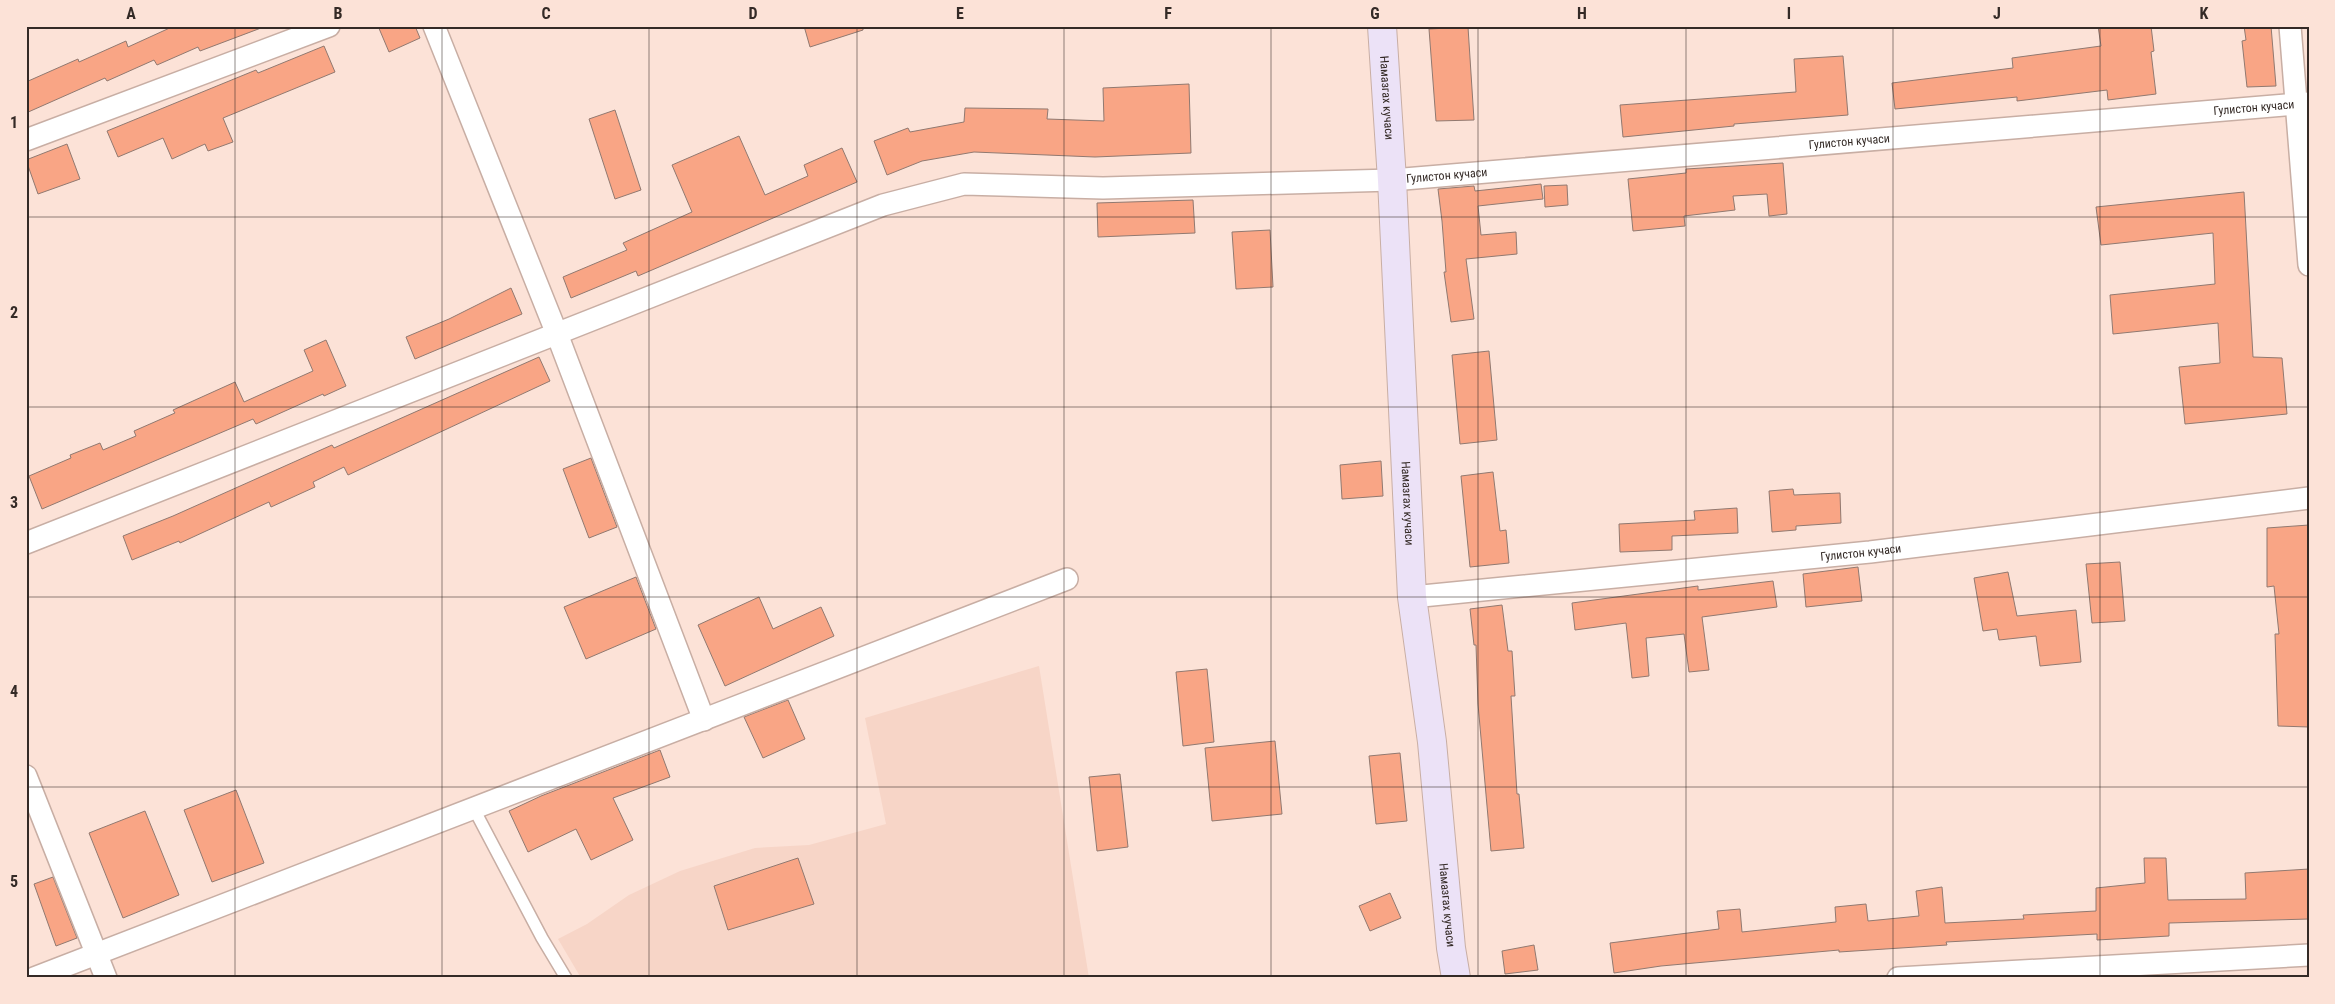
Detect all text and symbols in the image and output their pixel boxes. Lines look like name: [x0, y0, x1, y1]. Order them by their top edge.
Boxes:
text: A: [126, 4, 136, 23]
text: B: [334, 4, 343, 23]
text: C: [541, 4, 551, 23]
text: D: [748, 4, 758, 23]
text: E: [956, 4, 964, 23]
text: F: [1164, 4, 1172, 23]
text: G: [1370, 4, 1380, 23]
text: H: [1577, 4, 1587, 23]
text: I: [1787, 4, 1791, 23]
text: J: [1993, 4, 2001, 23]
text: K: [2200, 4, 2209, 23]
street label: Намазгах кучаси: [1377, 55, 1396, 140]
street label: Гулистон кучаси: [2213, 97, 2295, 118]
text: 1: [10, 113, 18, 132]
street label: Гулистон кучаси: [1808, 131, 1890, 152]
street label: Гулистон кучаси: [1406, 165, 1488, 186]
text: 2: [10, 303, 18, 322]
street label: Намазгах кучаси: [1398, 461, 1417, 546]
text: 3: [10, 493, 18, 512]
street label: Гулистон кучаси: [1820, 541, 1902, 564]
text: 4: [10, 682, 18, 701]
street label: Намазгах кучаси: [1436, 863, 1458, 948]
text: 5: [10, 872, 18, 891]

